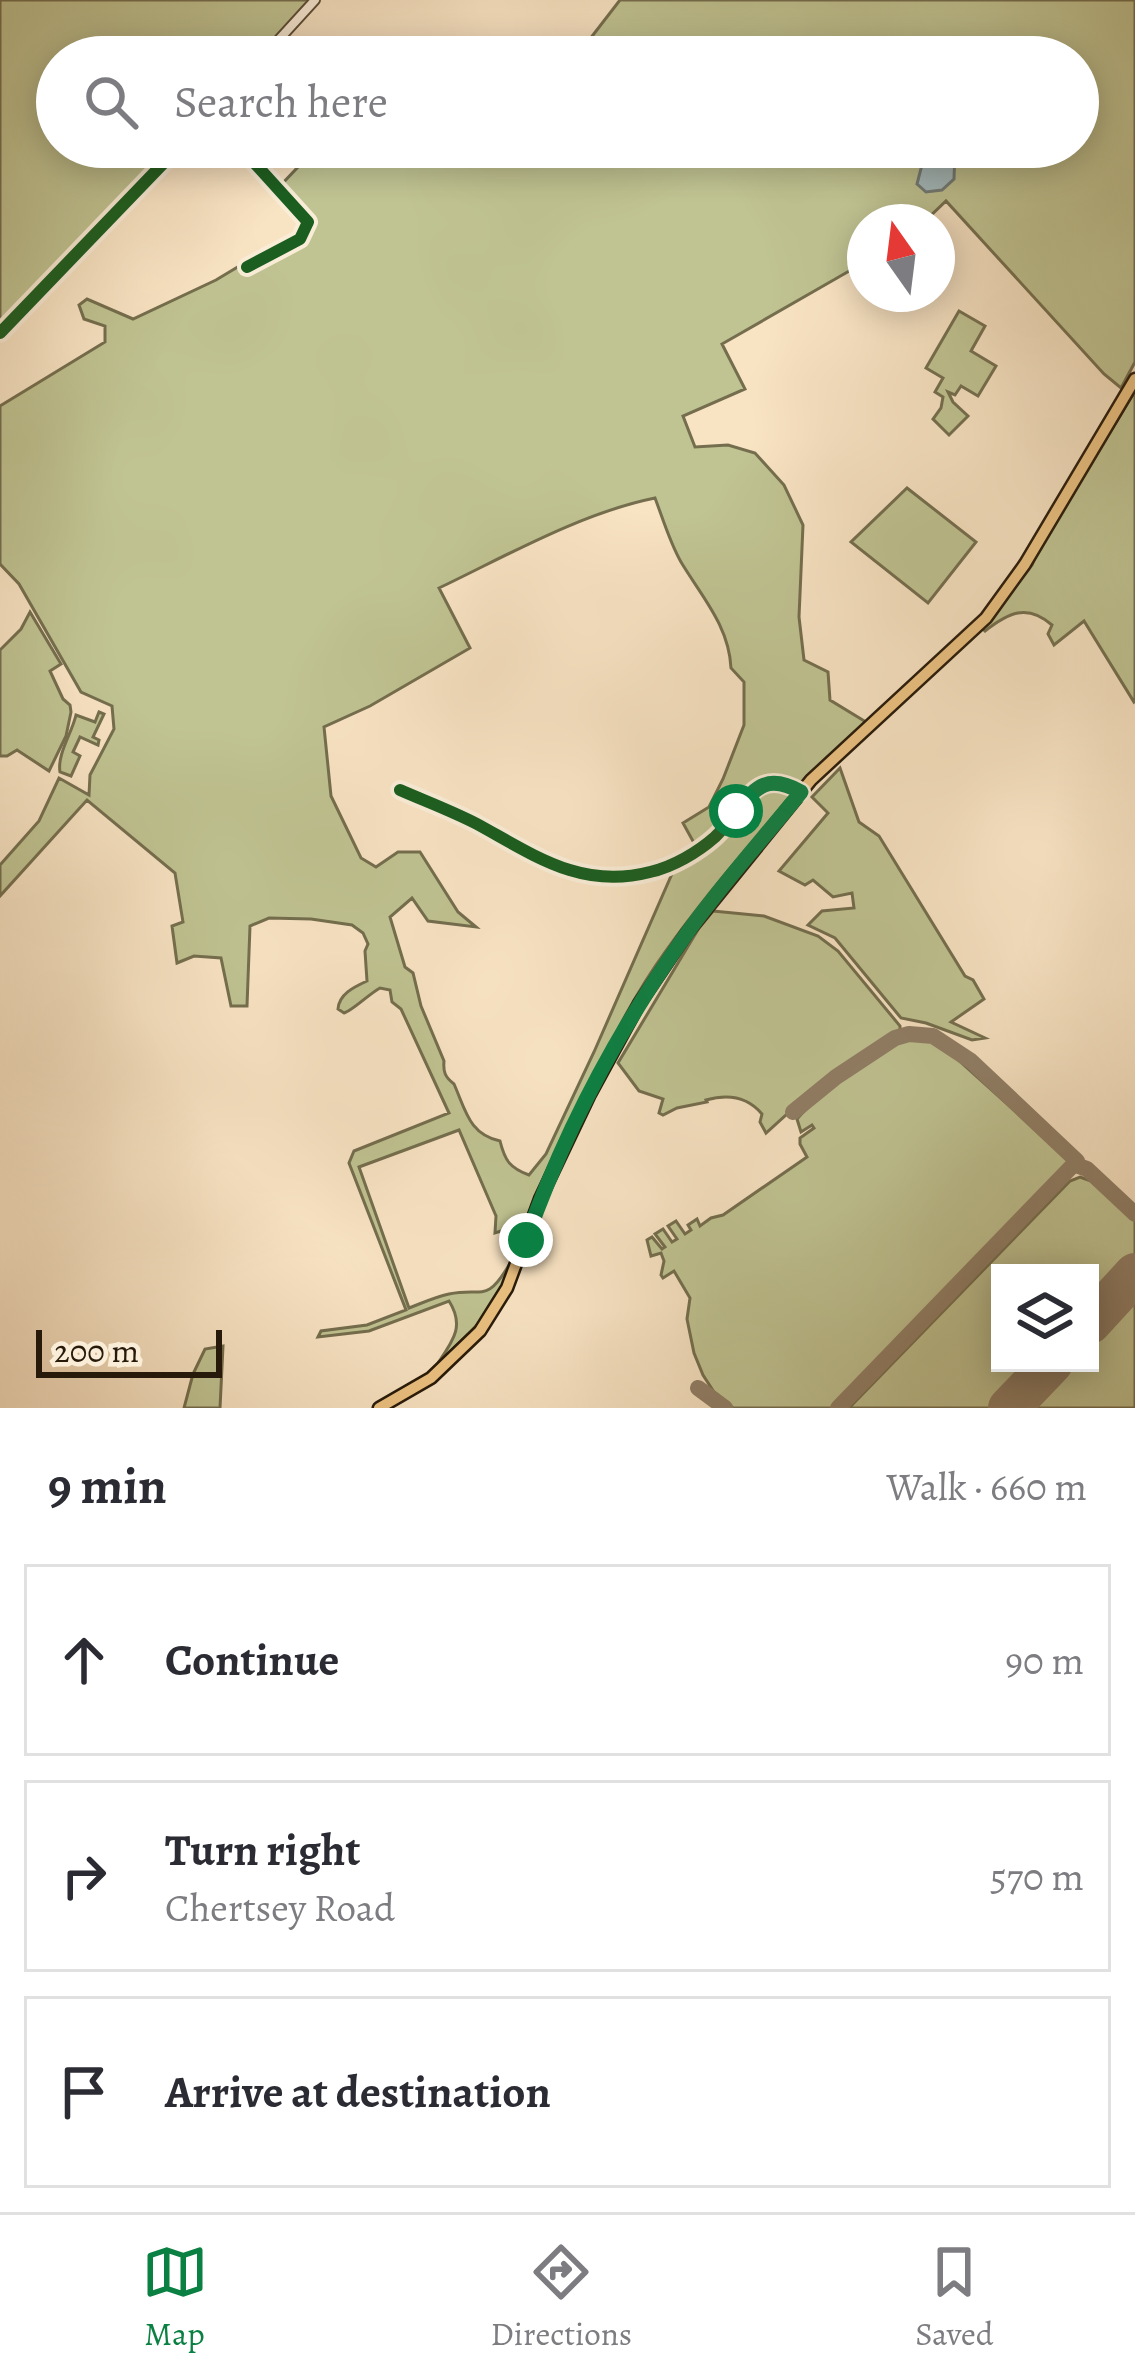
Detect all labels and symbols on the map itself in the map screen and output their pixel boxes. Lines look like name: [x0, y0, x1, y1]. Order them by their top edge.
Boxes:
north arrow: [847, 204, 955, 312]
route start: [709, 784, 763, 838]
route end: [499, 1213, 553, 1267]
scale bar: [36, 1324, 222, 1377]

